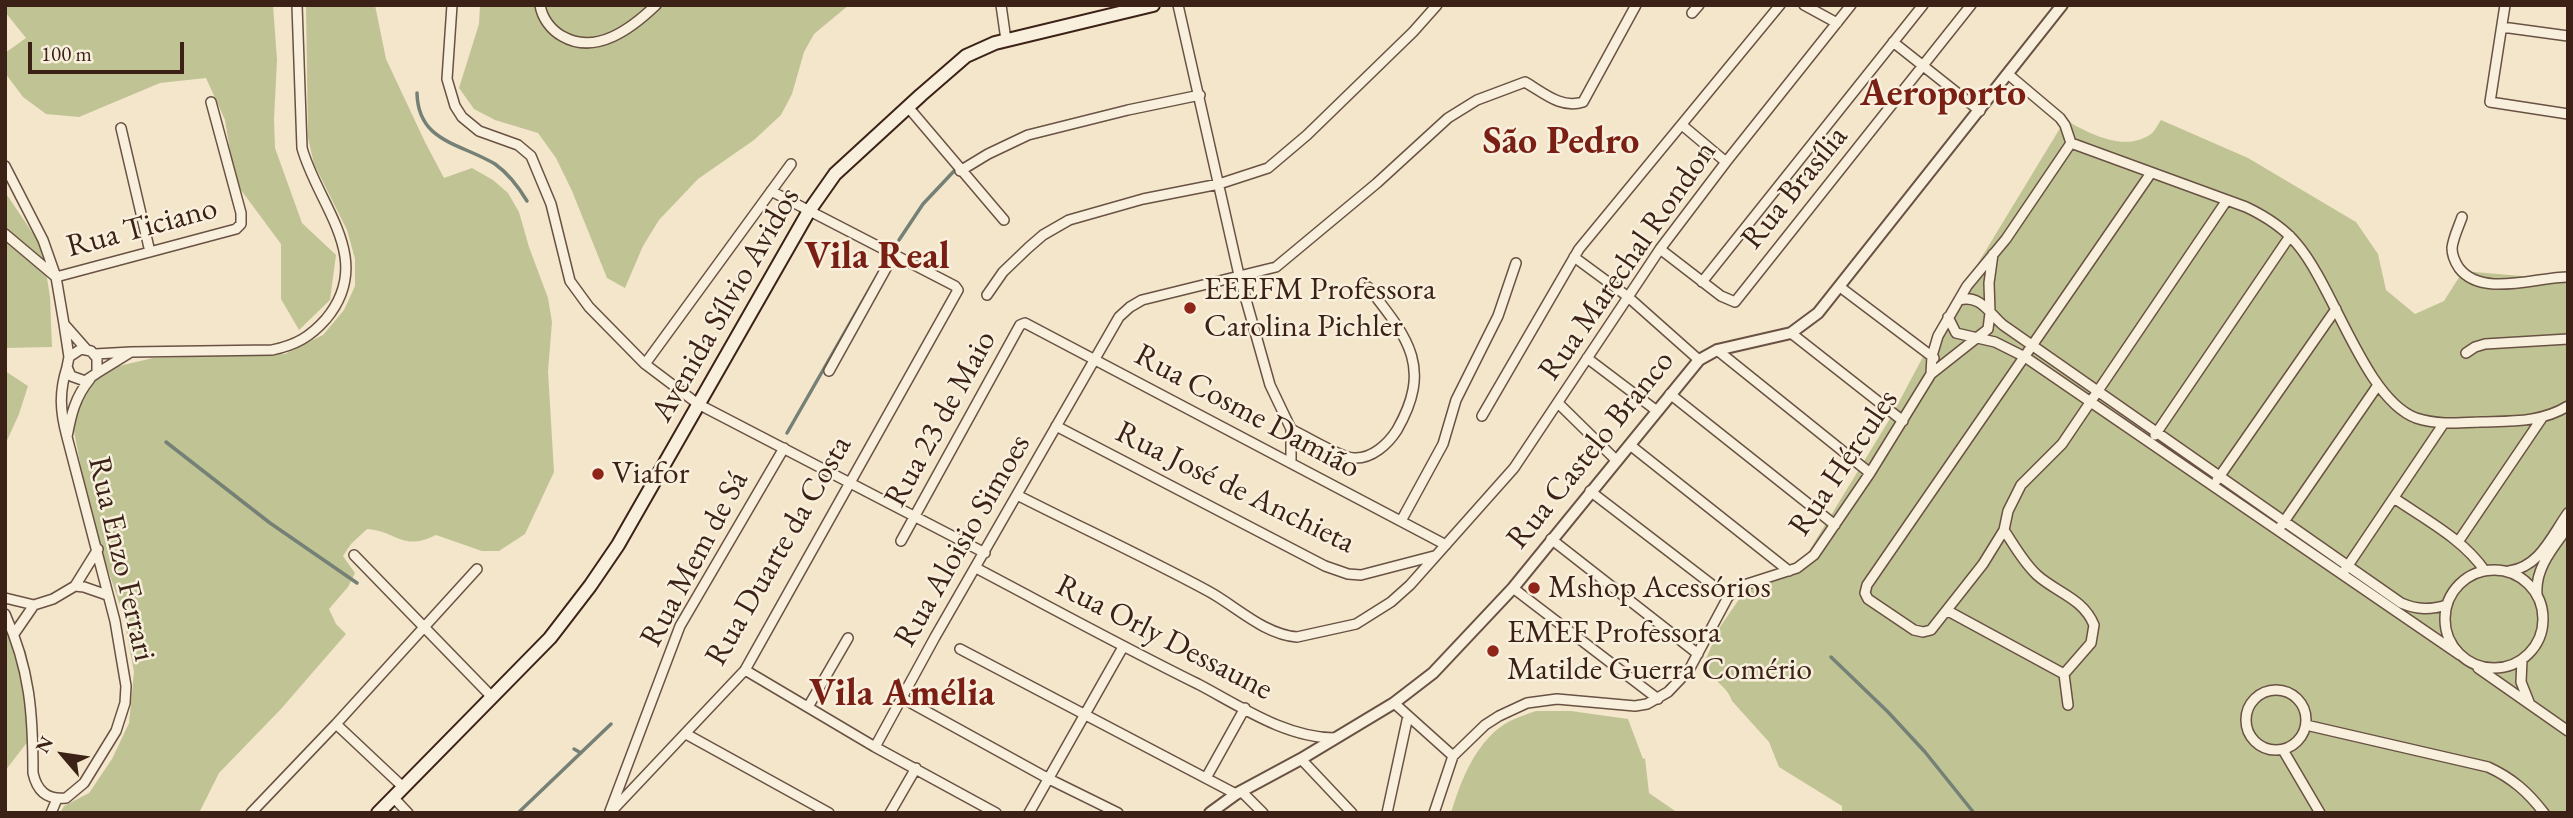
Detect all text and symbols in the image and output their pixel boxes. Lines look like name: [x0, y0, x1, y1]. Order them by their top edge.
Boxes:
scale bar: [32, 28, 187, 72]
text: 100 m: [41, 40, 92, 67]
district label: Aeroporto: [1860, 72, 2026, 118]
street label: Rua Brasília: [1734, 119, 1856, 257]
district label: São Pedro: [1483, 120, 1639, 166]
street label: Rua Marechal Rondon: [1531, 134, 1725, 388]
street label: Avenida Sílvio Avidos: [643, 181, 809, 429]
street label: Rua Ticiano: [62, 189, 222, 267]
district label: Vila Real: [804, 235, 950, 281]
place label: EEEFM Professora Carolina Pichler: [1204, 271, 1436, 346]
marker: EEEFM Professora Carolina Pichler: [1182, 300, 1198, 316]
street label: Rua 23 de Maio: [877, 324, 1005, 514]
street label: Rua Cosme Damião: [1128, 336, 1366, 488]
street label: Rua Castelo Branco: [1499, 343, 1683, 557]
street label: Rua Hércules: [1781, 382, 1907, 544]
street label: Rua José de Anchieta: [1109, 413, 1361, 563]
street label: Rua Aloisio Simoes: [887, 428, 1039, 654]
street label: Rua Duarte da Costa: [698, 429, 860, 673]
street label: Rua Enzo Ferrari: [79, 453, 163, 665]
place label: Viafor: [612, 455, 689, 493]
street label: Rua Mem de Sá: [633, 465, 757, 653]
marker: Viafor: [590, 466, 606, 482]
street label: Rua Orly Dessaune: [1049, 567, 1279, 709]
place label: Mshop Acessórios: [1548, 569, 1771, 607]
marker: Mshop Acessórios: [1526, 580, 1542, 596]
place label: EMEF Professora Matilde Guerra Comério: [1507, 614, 1812, 689]
marker: EMEF Professora Matilde Guerra Comério: [1485, 643, 1501, 659]
district label: Vila Amélia: [809, 672, 995, 718]
north arrow: [28, 720, 98, 790]
text: N: [30, 732, 59, 757]

